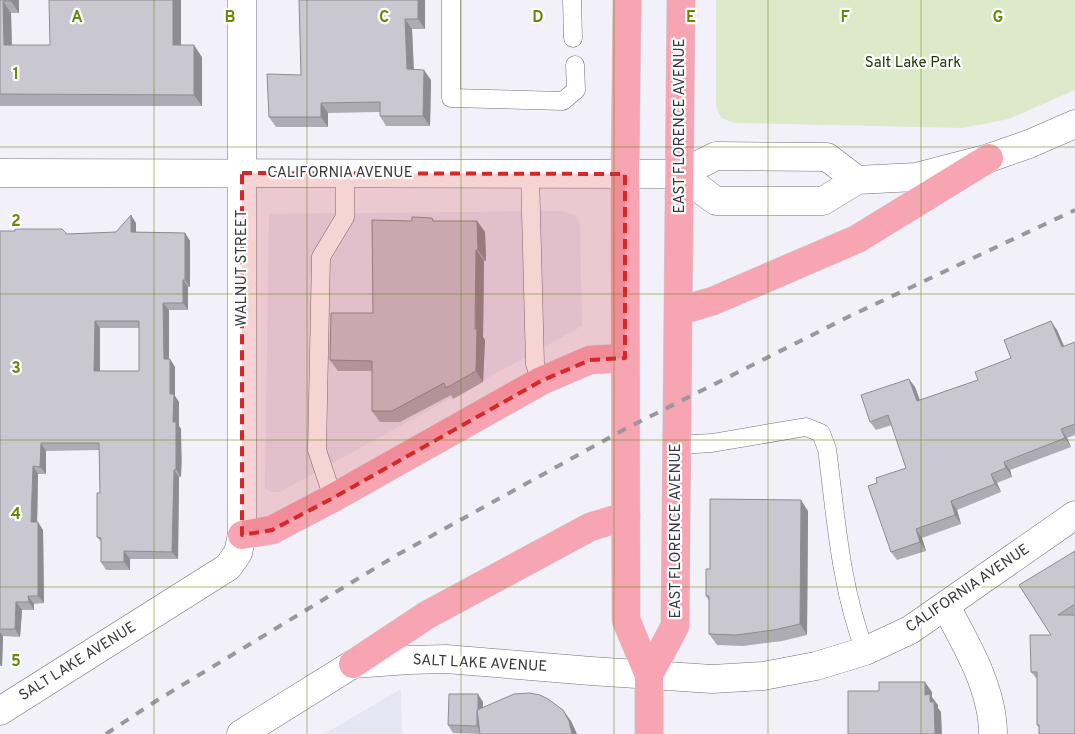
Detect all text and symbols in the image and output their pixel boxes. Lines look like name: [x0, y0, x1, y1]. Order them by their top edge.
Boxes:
text: A: [71, 8, 83, 28]
text: B: [224, 8, 236, 28]
text: C: [379, 8, 389, 28]
text: D: [532, 8, 544, 28]
text: E: [686, 8, 696, 28]
text: F: [840, 8, 850, 28]
text: G: [993, 8, 1003, 28]
street label: EAST FLORENCE AVENUE: [671, 38, 690, 214]
park label: Salt Lake Park: [865, 54, 961, 73]
text: 1: [13, 65, 19, 85]
street label: CALIFORNIA AVENUE: [267, 164, 413, 183]
street label: WALNUT STREET: [233, 210, 252, 326]
text: 2: [11, 212, 21, 232]
text: 3: [11, 359, 21, 379]
street label: EAST FLORENCE AVENUE: [667, 443, 686, 619]
text: 4: [11, 505, 21, 525]
street label: CALIFORNIA AVENUE: [902, 540, 1034, 638]
street label: SALT LAKE AVENUE: [16, 618, 140, 706]
street label: SALT LAKE AVENUE: [412, 651, 548, 677]
text: 5: [11, 652, 21, 672]

